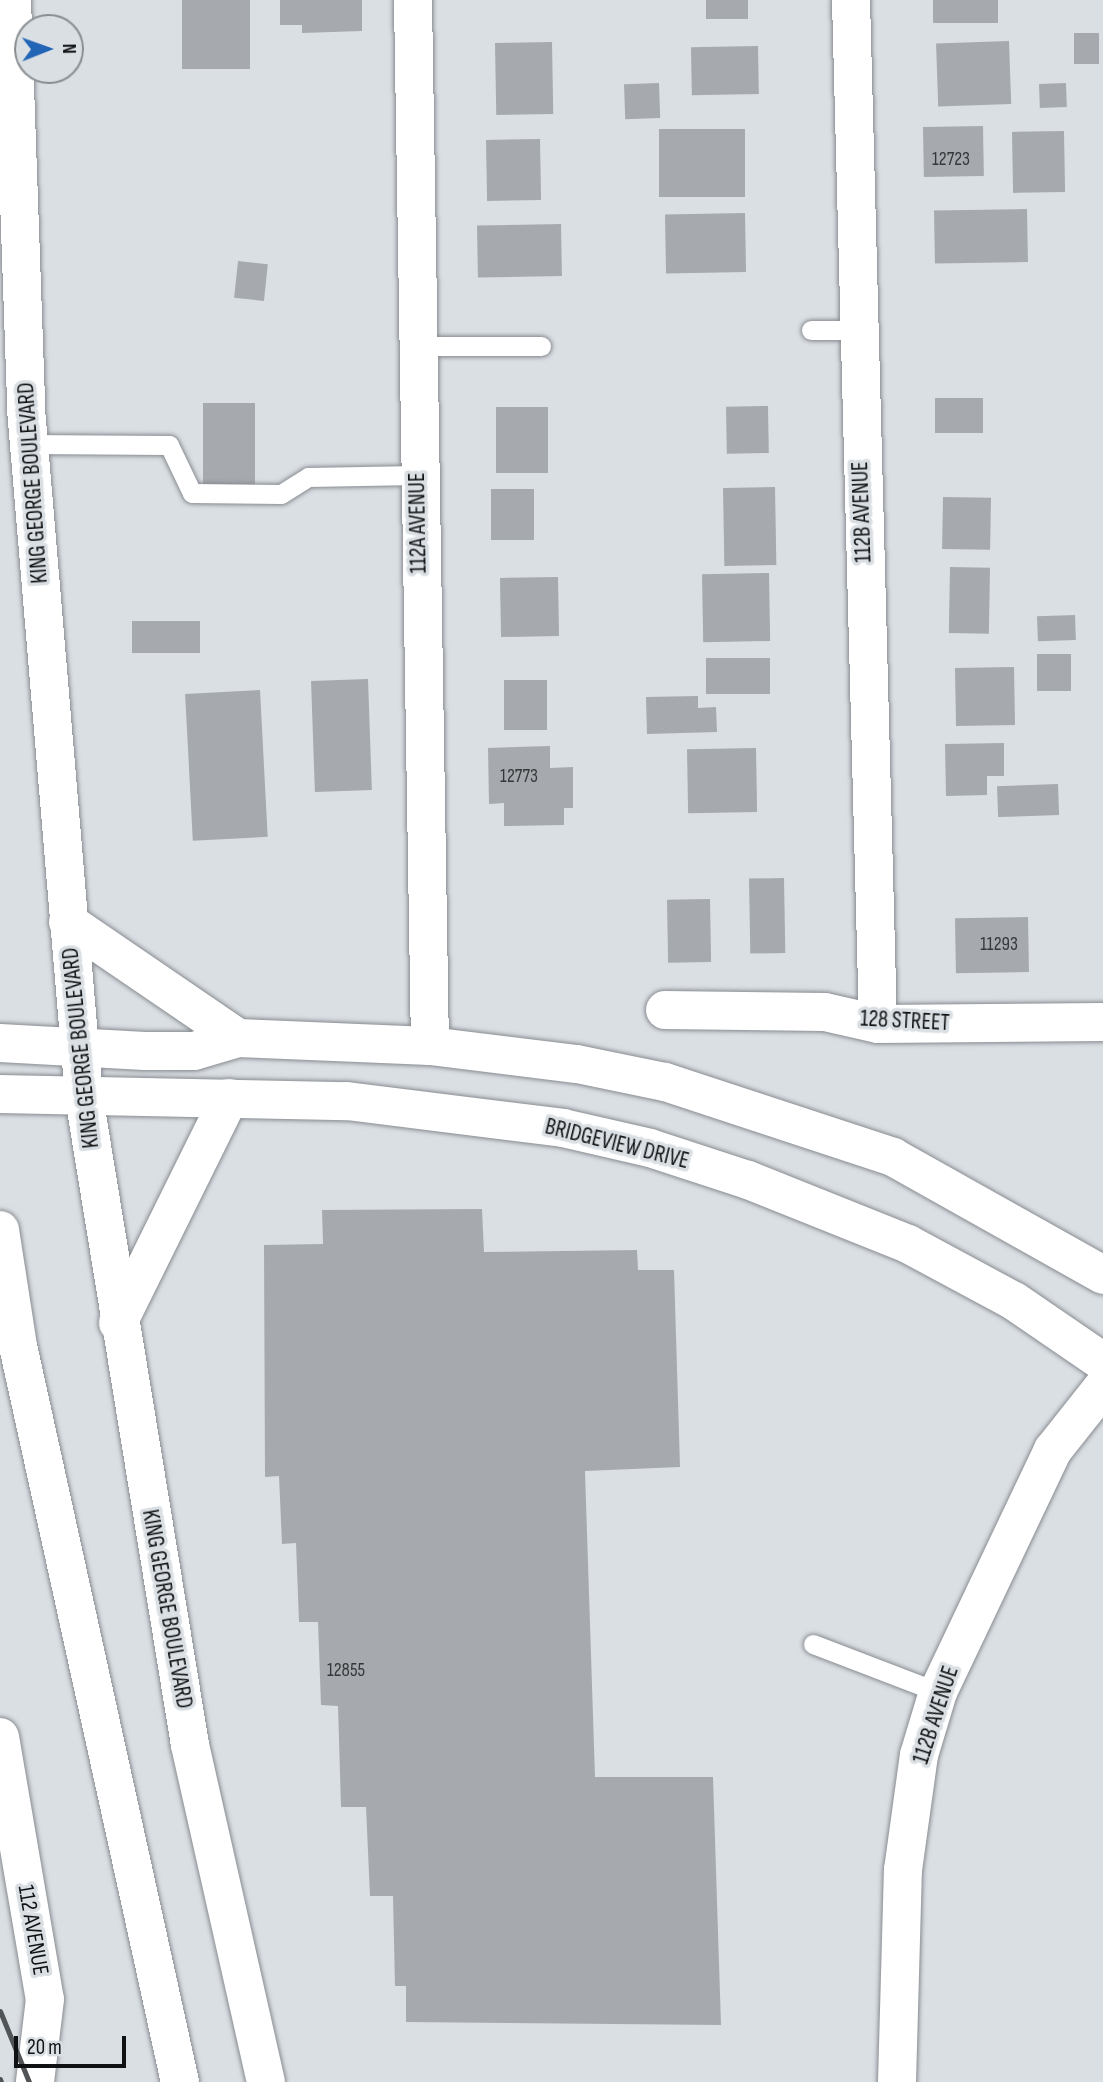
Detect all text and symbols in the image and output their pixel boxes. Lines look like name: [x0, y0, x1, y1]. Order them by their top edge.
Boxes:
north arrow: [14, 14, 84, 84]
text: N: [57, 43, 80, 54]
house number: 12723: [932, 149, 970, 171]
street label: KING GEORGE BOULEVARD: [12, 382, 54, 584]
street label: 112B AVENUE: [846, 461, 878, 563]
street label: 112A AVENUE: [403, 472, 433, 574]
house number: 12773: [500, 766, 538, 788]
house number: 11293: [980, 934, 1018, 956]
street label: KING GEORGE BOULEVARD: [57, 946, 105, 1150]
street label: 128 STREET: [860, 1005, 950, 1037]
street label: BRIDGEVIEW DRIVE: [542, 1113, 692, 1175]
street label: KING GEORGE BOULEVARD: [136, 1507, 198, 1711]
house number: 12855: [327, 1660, 365, 1682]
street label: 112B AVENUE: [907, 1663, 965, 1767]
street label: 112 AVENUE: [12, 1883, 54, 1977]
scale bar: [18, 2022, 130, 2066]
text: 20 m: [27, 2035, 62, 2060]

